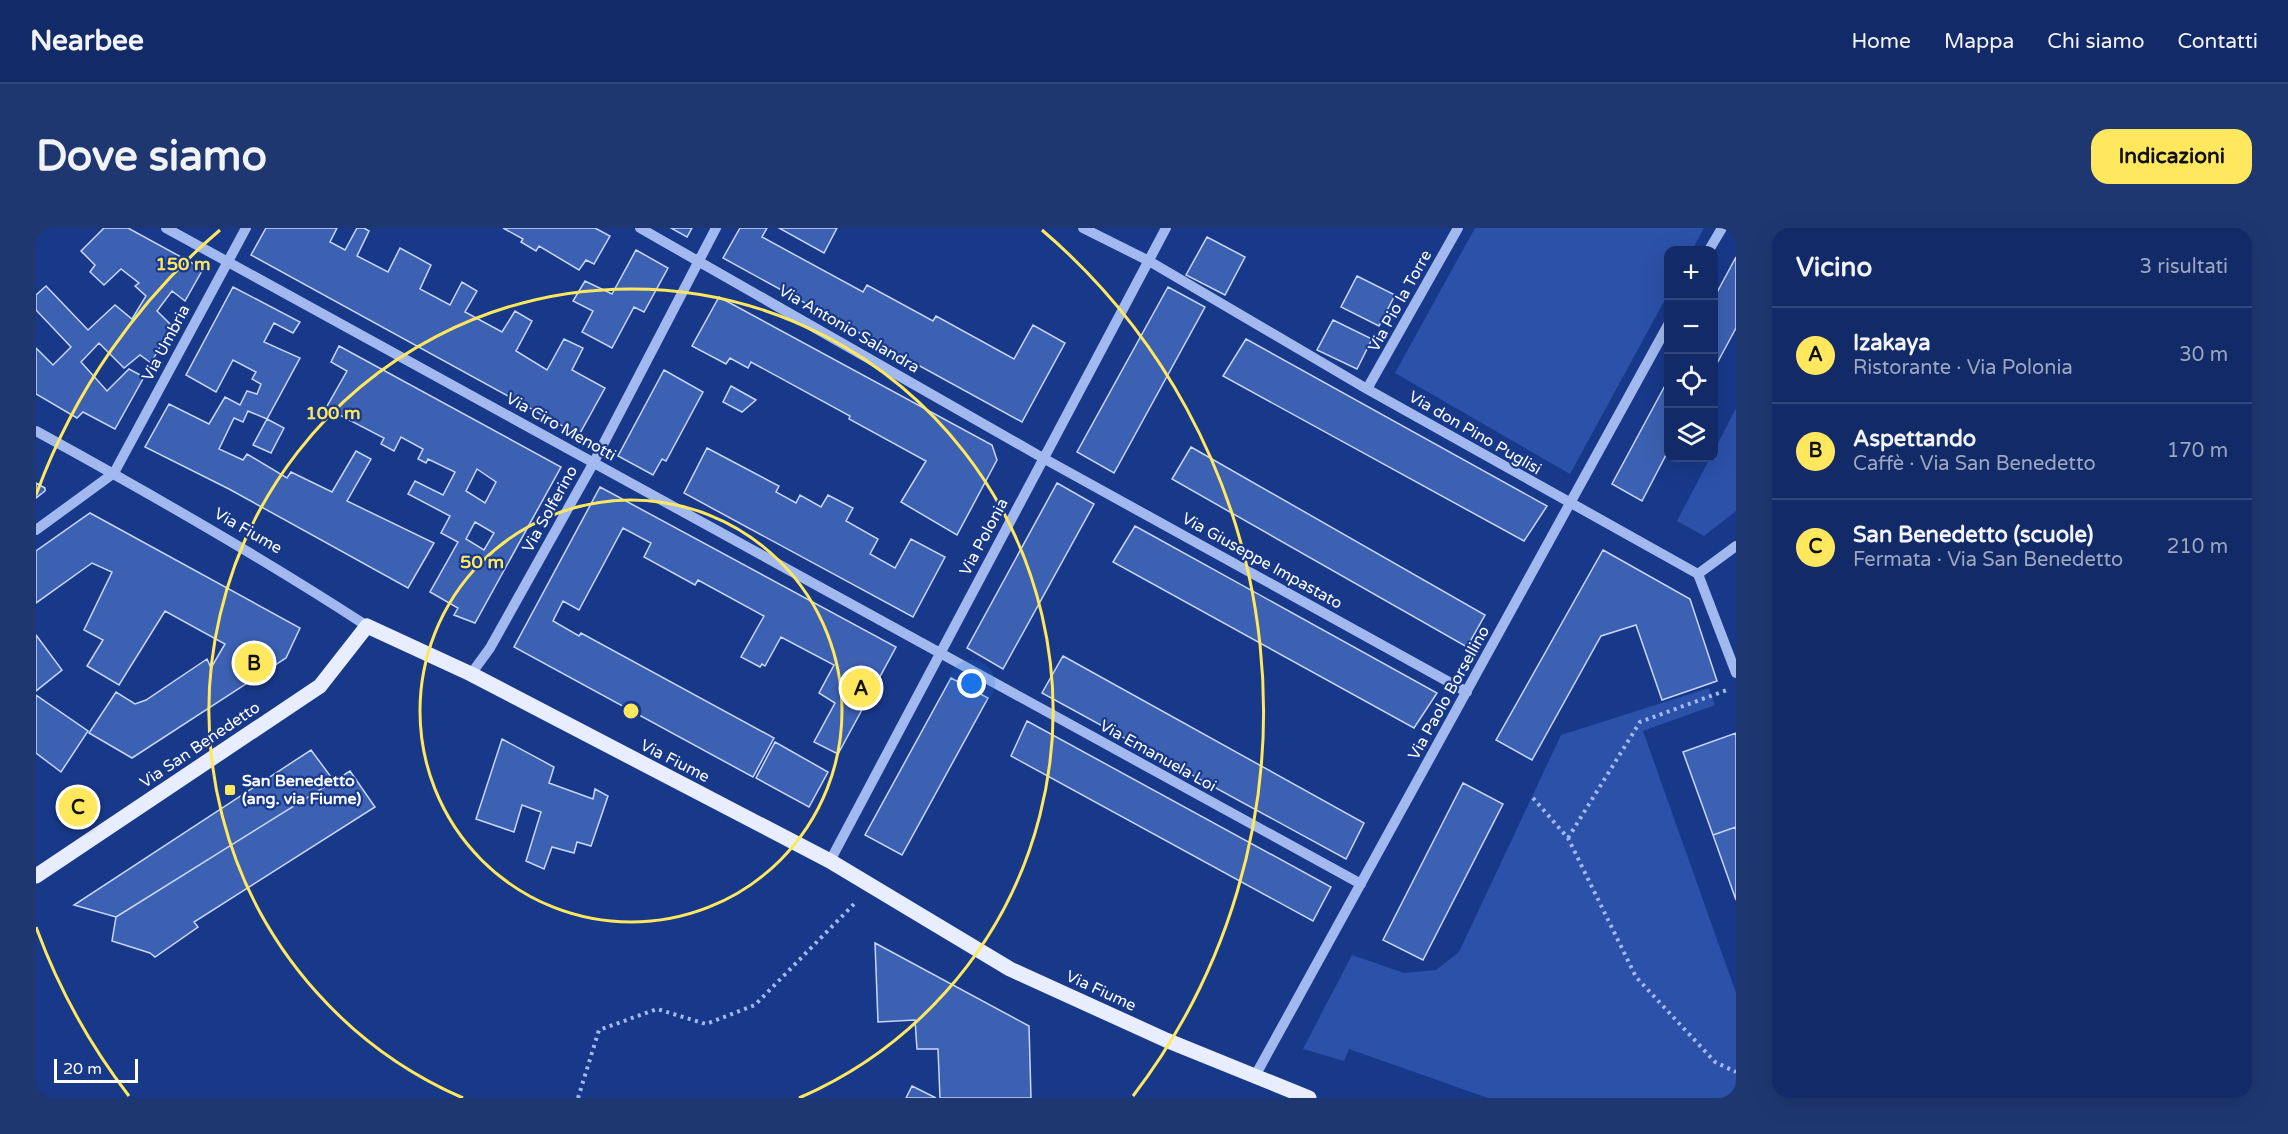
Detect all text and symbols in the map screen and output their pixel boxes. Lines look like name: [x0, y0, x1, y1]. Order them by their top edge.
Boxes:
text: Nearbee: [30, 24, 144, 58]
text: Home: [1851, 29, 1911, 54]
text: Mappa: [1944, 29, 2014, 54]
text: Chi siamo: [2047, 29, 2145, 54]
text: Contatti: [2178, 29, 2258, 54]
button: Indicazioni: [2091, 129, 2252, 184]
text: Dove siamo: [36, 131, 267, 182]
map controls: [1664, 246, 1718, 462]
button: +: [1664, 246, 1718, 300]
street label: Via Pio la Torre: [1364, 247, 1436, 355]
text: Vicino: [1796, 252, 1872, 283]
text: 150 m: [155, 253, 211, 275]
text: 3 risultati: [2140, 255, 2228, 279]
street label: Via Antonio Salandra: [775, 280, 923, 378]
button: −: [1664, 300, 1718, 354]
street label: Via Umbria: [137, 301, 195, 385]
text: Izakaya: [1853, 330, 1931, 356]
text: A: [1808, 343, 1823, 367]
text: 30 m: [2179, 343, 2228, 367]
button: locate: [1664, 354, 1718, 408]
text: Ristorante · Via Polonia: [1853, 356, 2073, 380]
street label: Via don Pino Puglisi: [1405, 387, 1545, 479]
street label: Via Ciro Menotti: [502, 388, 620, 466]
text: 100 m: [305, 402, 361, 424]
button: layers: [1664, 408, 1718, 462]
text: Aspettando: [1853, 426, 1976, 452]
text: B: [1809, 439, 1822, 463]
text: 170 m: [2167, 439, 2228, 463]
text: Caffè · Via San Benedetto: [1853, 452, 2096, 476]
street label: Via Solferino: [518, 462, 582, 556]
street label: Via Polonia: [955, 495, 1013, 579]
street label: Via Fiume: [210, 504, 286, 558]
street label: Via Giuseppe Impastato: [1178, 508, 1346, 614]
text: San Benedetto (scuole): [1853, 522, 2093, 548]
text: C: [1809, 535, 1822, 559]
text: 210 m: [2167, 535, 2228, 559]
text: Fermata · Via San Benedetto: [1853, 548, 2123, 572]
text: 50 m: [460, 551, 504, 573]
street label: Via Paolo Borsellino: [1404, 623, 1494, 763]
pin: B: [234, 640, 274, 686]
pin: A: [842, 666, 880, 710]
your location: [957, 669, 986, 698]
street label: Via San Benedetto: [136, 697, 264, 793]
centre of rings: [621, 701, 641, 721]
street label: Via Emanuela Loi: [1096, 716, 1220, 796]
street label: Via Fiume: [637, 735, 713, 787]
place label: San Benedetto (ang. via Fiume): [242, 771, 361, 809]
marker: San Benedetto (ang. via Fiume): [223, 783, 237, 797]
pin: C: [58, 784, 98, 830]
street label: Via Fiume: [1063, 966, 1139, 1016]
scale bar: [54, 1056, 138, 1084]
text: 20 m: [63, 1059, 102, 1079]

